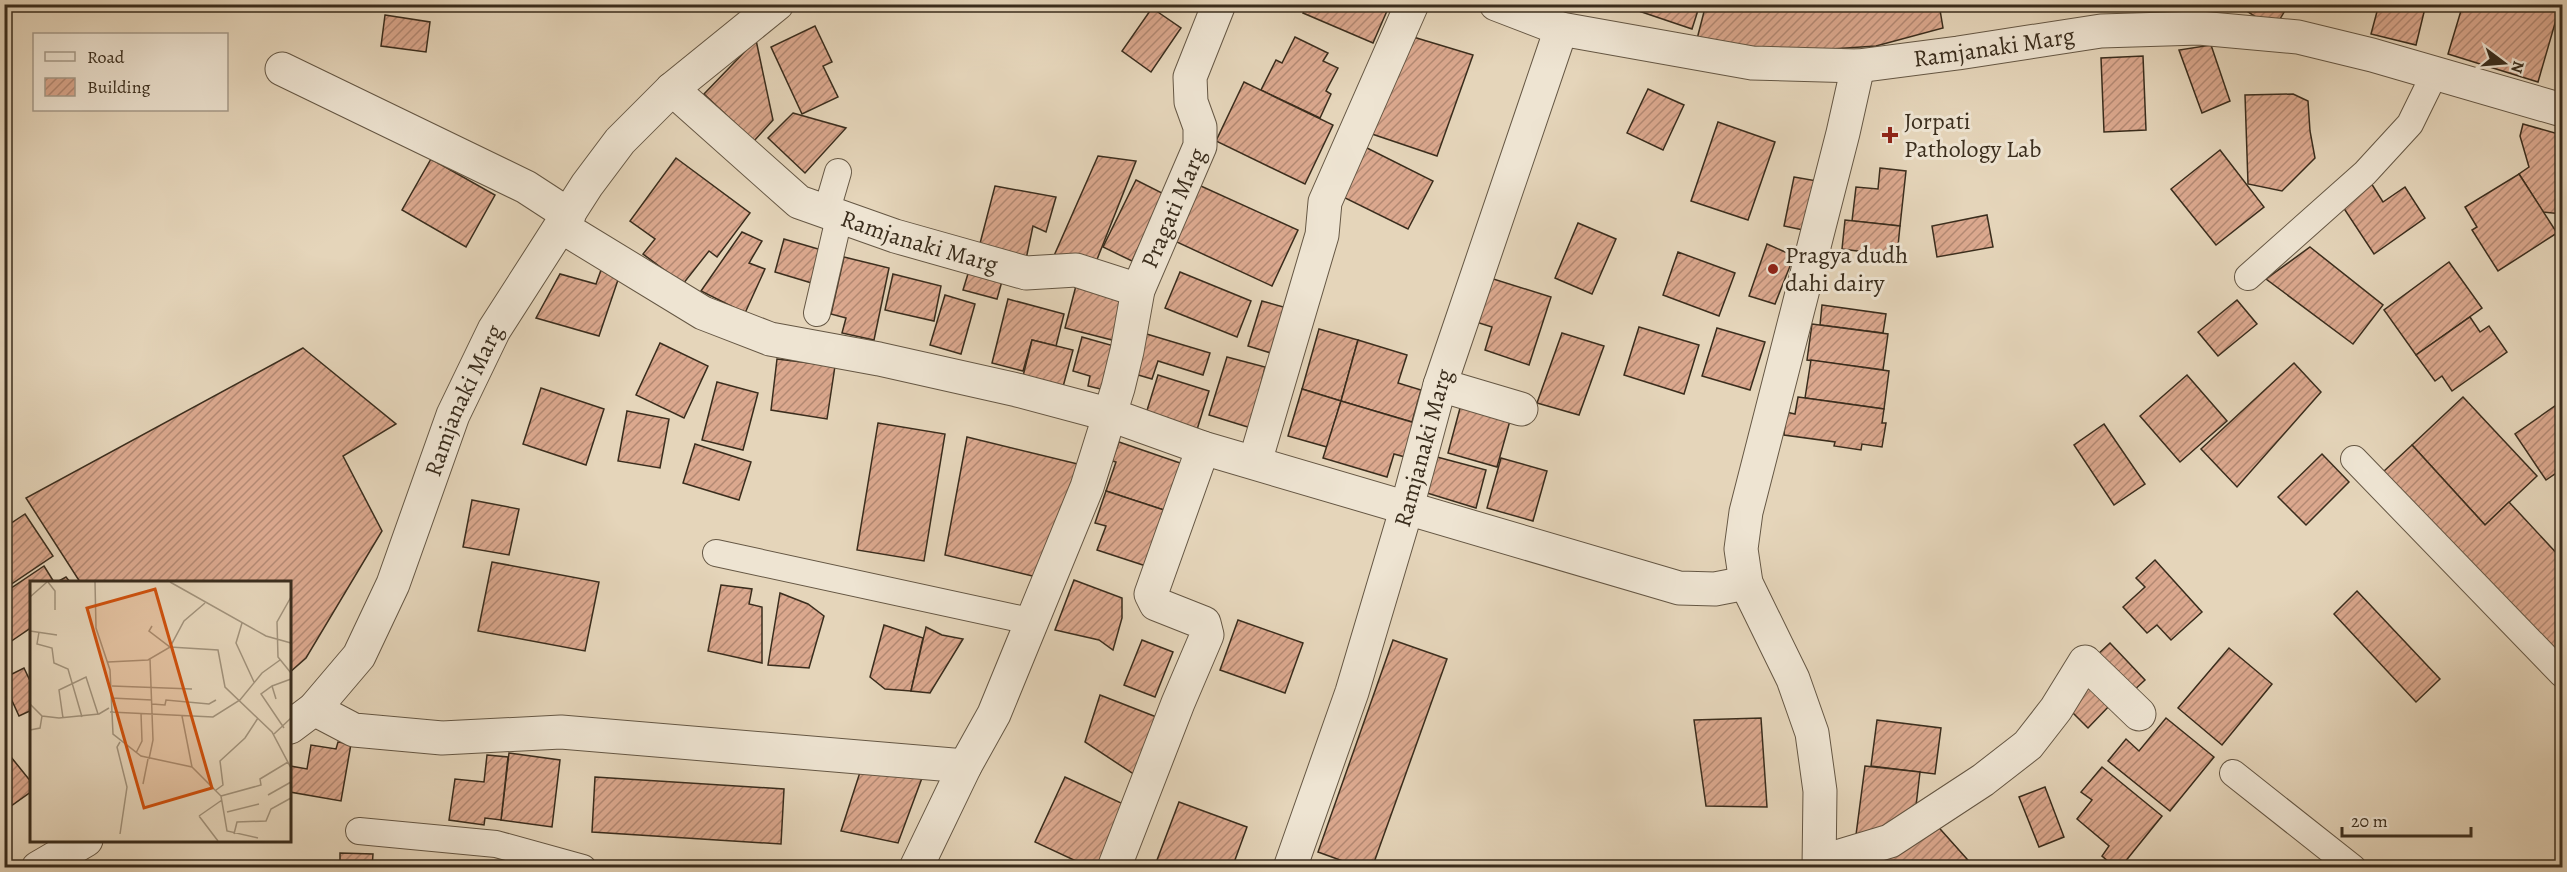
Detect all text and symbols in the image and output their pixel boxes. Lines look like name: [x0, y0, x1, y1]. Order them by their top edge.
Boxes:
street label: Ramjanaki Marg: [1911, 19, 2077, 75]
legend: [33, 33, 228, 111]
north arrow: [2474, 33, 2534, 93]
text: Road: [87, 45, 125, 69]
text: N: [2505, 58, 2530, 76]
text: Building: [87, 75, 151, 99]
place label: Jorpati Pathology Lab: [1904, 105, 2041, 165]
marker: Jorpati Pathology Lab: [1881, 126, 1899, 144]
street label: Pragati Marg: [1133, 143, 1213, 273]
street label: Ramjanaki Marg: [837, 202, 1002, 280]
place label: Pragya dudh dahi dairy: [1785, 239, 1908, 299]
marker: Pragya dudh dahi dairy: [1766, 262, 1780, 276]
street label: Ramjanaki Marg: [417, 319, 510, 481]
street label: Ramjanaki Marg: [1386, 364, 1460, 531]
inset map: [30, 581, 291, 842]
scale bar: [2342, 800, 2471, 838]
text: 20 m: [2351, 809, 2388, 833]

